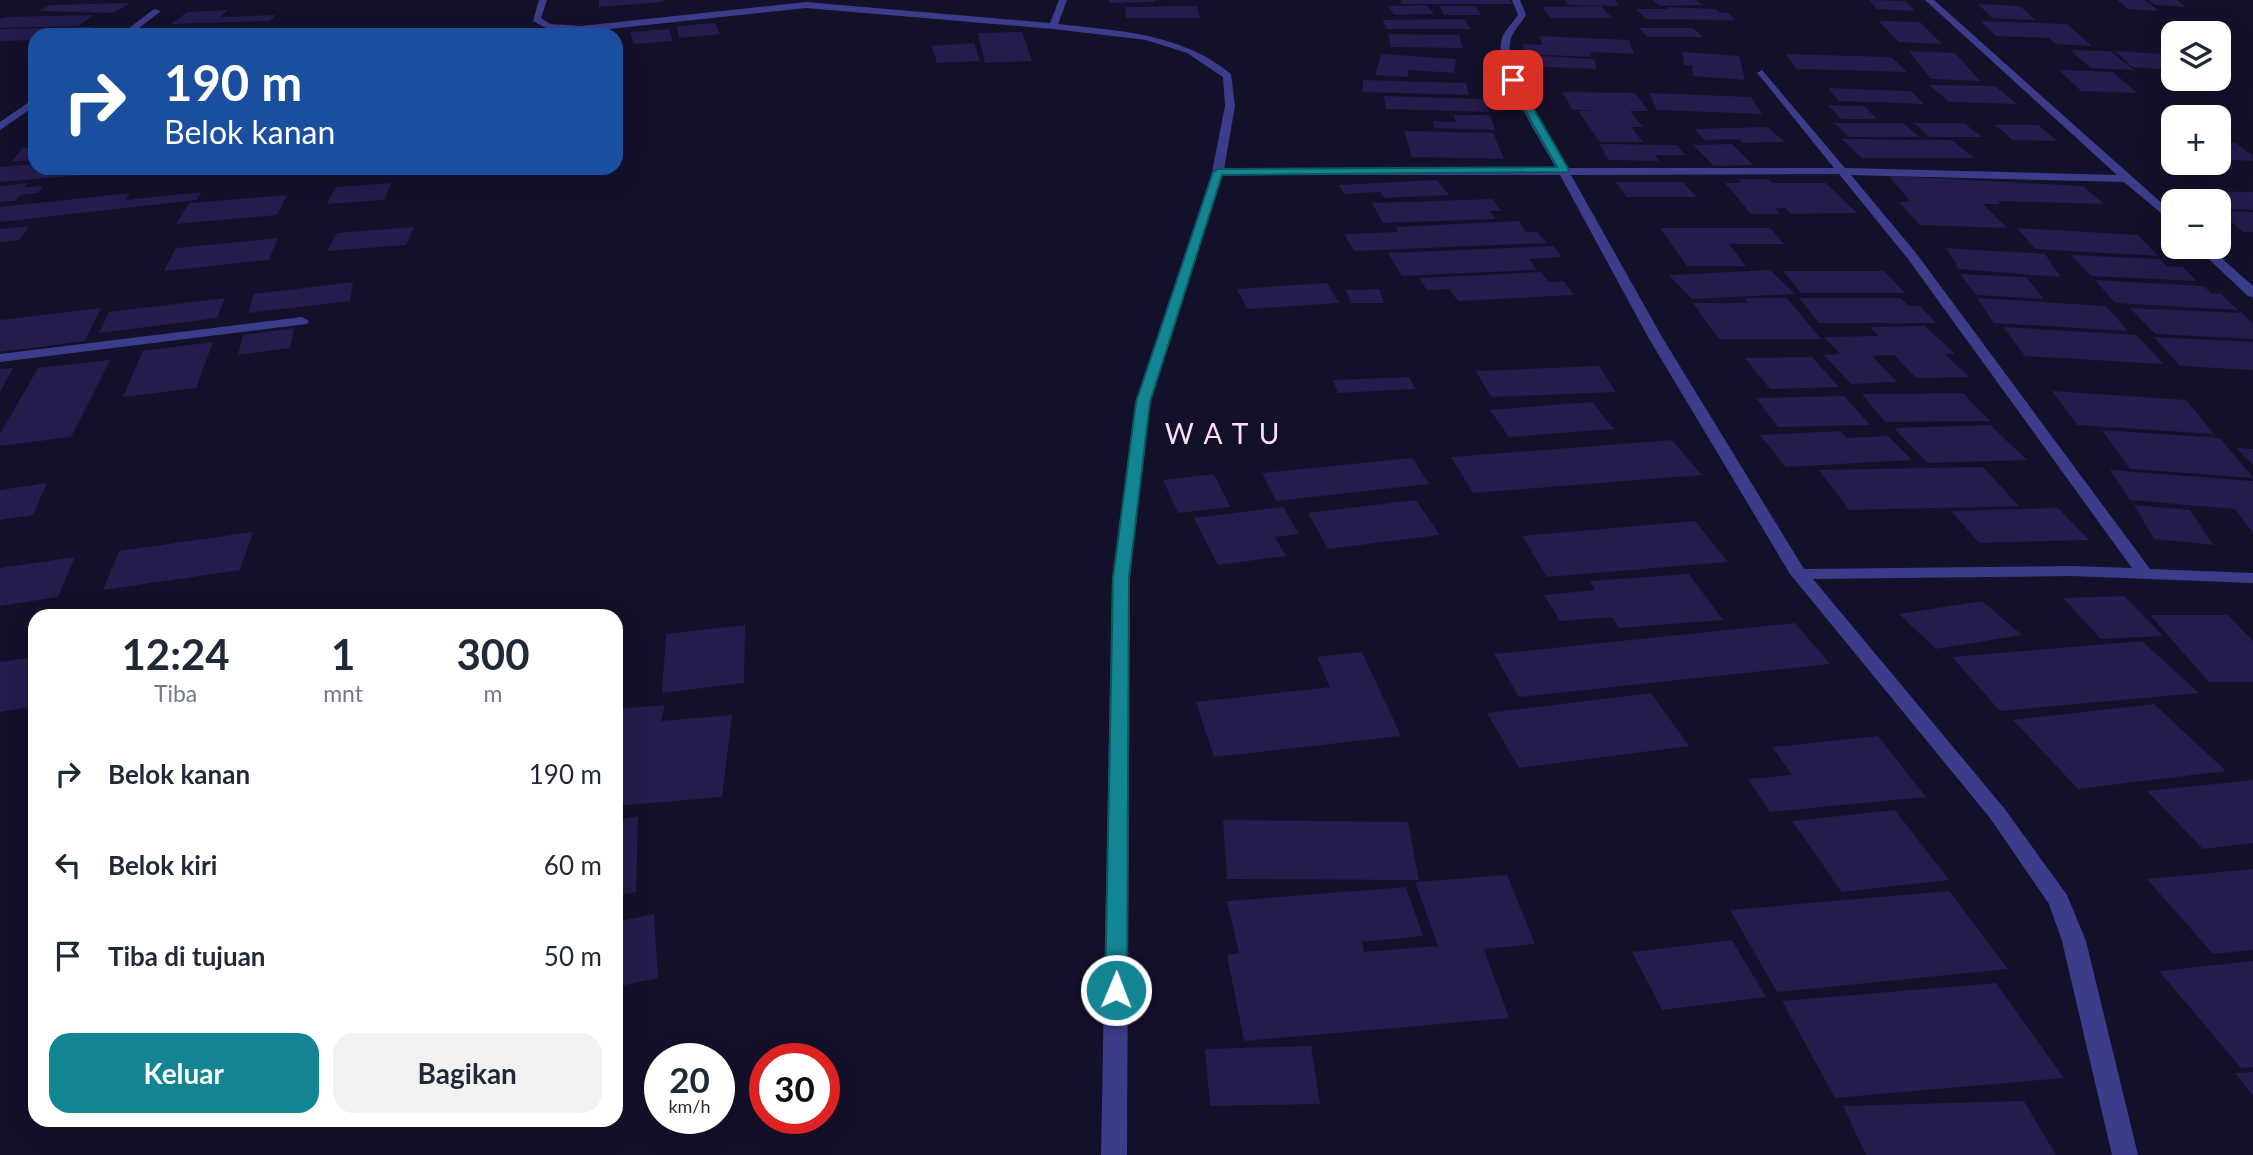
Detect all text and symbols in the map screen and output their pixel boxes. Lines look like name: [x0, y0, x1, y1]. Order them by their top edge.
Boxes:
map controls: [2161, 21, 2231, 259]
button: layers: [2161, 21, 2231, 91]
pin: [1483, 50, 1543, 110]
text: 190 m: [164, 53, 302, 111]
icon: right: [49, 56, 140, 147]
icon: arrive: [1494, 61, 1532, 99]
button: +: [2161, 105, 2231, 175]
text: Belok kanan: [164, 112, 335, 151]
button: −: [2161, 189, 2231, 259]
district label: W A T U: [1165, 416, 1281, 450]
text: 12:24: [121, 629, 230, 679]
text: 1: [331, 629, 355, 679]
text: 300: [456, 629, 530, 679]
text: Tiba: [154, 679, 197, 707]
text: mnt: [323, 679, 363, 707]
text: m: [484, 679, 502, 707]
icon: right: [49, 755, 87, 793]
text: Belok kanan: [108, 758, 250, 790]
text: 190 m: [529, 758, 602, 790]
icon: left: [49, 846, 87, 884]
text: Belok kiri: [108, 849, 217, 881]
text: 60 m: [544, 849, 602, 881]
icon: arrive: [49, 937, 87, 975]
text: Tiba di tujuan: [108, 940, 266, 972]
text: 50 m: [544, 940, 602, 972]
position arrow: [1079, 953, 1153, 1027]
button: Keluar: [49, 1033, 319, 1113]
button: Bagikan: [333, 1033, 602, 1113]
speed limit sign: 30: [749, 1043, 840, 1134]
text: 20: [669, 1058, 710, 1100]
text: km/h: [668, 1095, 711, 1117]

